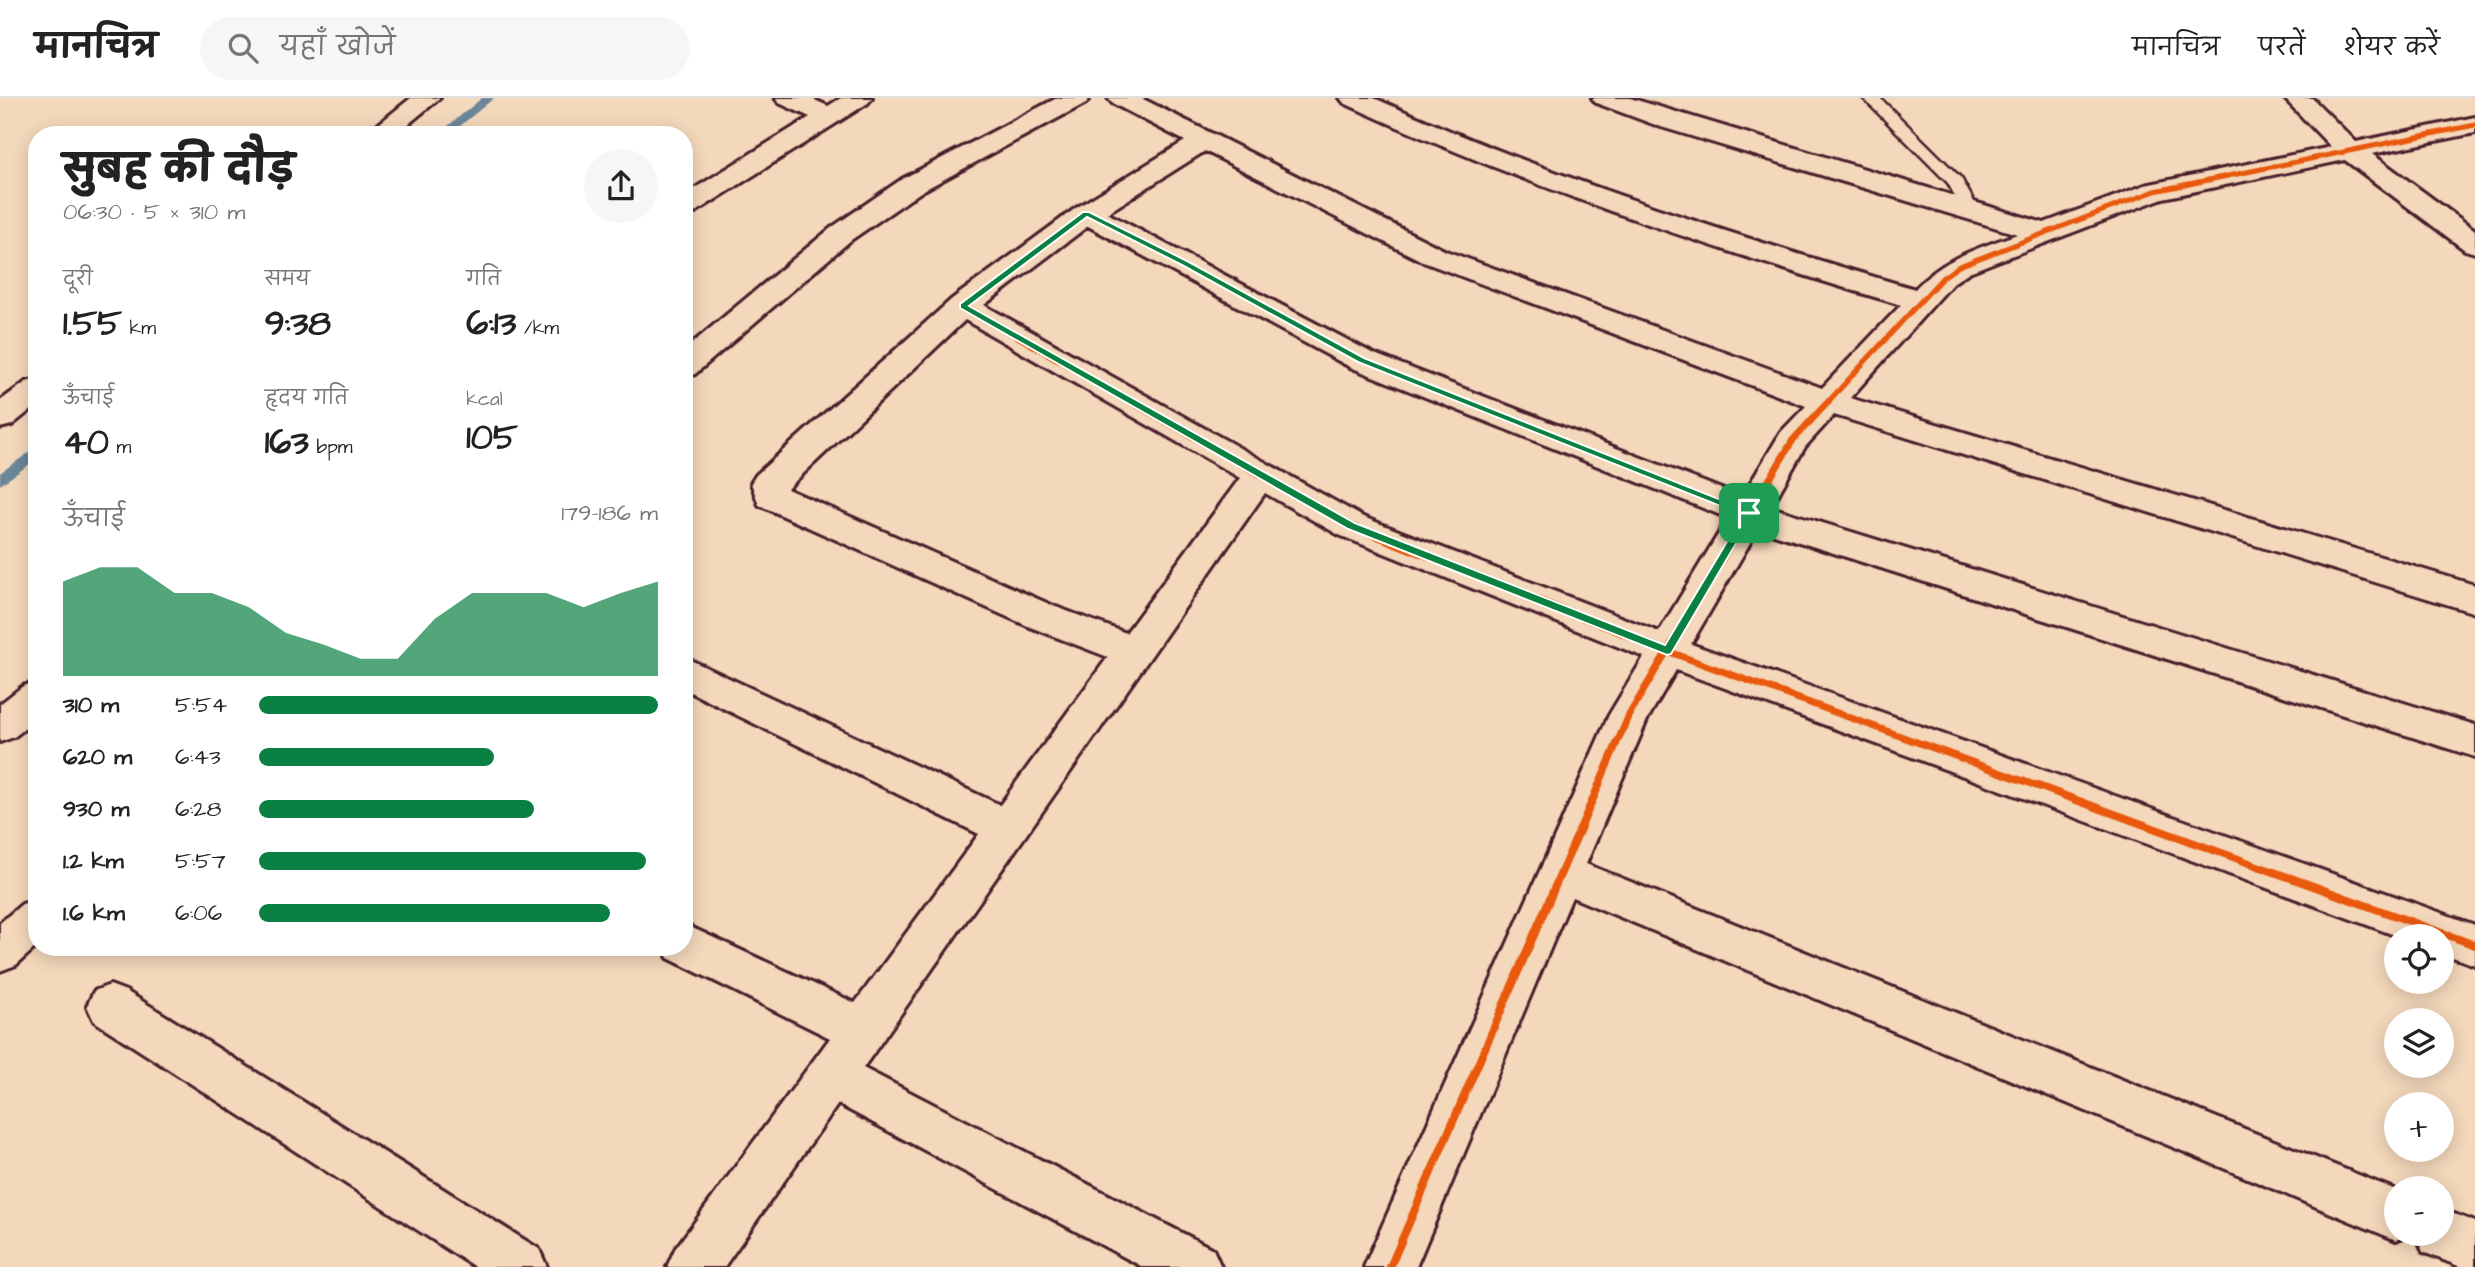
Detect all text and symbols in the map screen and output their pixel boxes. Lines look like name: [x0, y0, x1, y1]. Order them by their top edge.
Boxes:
search box: [200, 17, 690, 80]
text: मानचित्र: [35, 24, 158, 70]
icon: search: [224, 29, 262, 67]
text: यहाँ खोजें: [280, 29, 395, 65]
text: मानचित्र: [2132, 31, 2220, 65]
text: परतें: [2258, 31, 2305, 65]
text: शेयर करें: [2343, 31, 2440, 65]
text: सुबह की दौड़: [63, 144, 294, 196]
button: share: [584, 149, 658, 223]
text: 06:30 · 5 × 310 m: [63, 196, 245, 228]
text: दूरी: [63, 266, 93, 293]
text: समय: [265, 266, 310, 293]
text: गति: [466, 266, 501, 293]
text: 1.55: [63, 299, 122, 348]
text: 9:38: [265, 299, 331, 348]
text: 6:13: [466, 299, 516, 348]
text: km: [122, 315, 156, 342]
text: /km: [516, 315, 559, 342]
text: ऊँचाई: [63, 385, 114, 412]
text: हृदय गति: [265, 385, 348, 412]
text: kcal: [466, 386, 503, 413]
text: 105: [466, 413, 518, 462]
text: 40: [63, 418, 109, 467]
text: 163: [265, 418, 309, 467]
text: m: [109, 434, 131, 461]
text: bpm: [309, 434, 353, 461]
pin: [1719, 483, 1779, 543]
icon: arrive: [1730, 494, 1768, 532]
text: 179–186 m: [561, 497, 658, 529]
text: ऊँचाई: [63, 503, 125, 535]
text: 310 m: [63, 689, 119, 721]
text: 5:54: [175, 689, 227, 721]
text: 620 m: [63, 741, 132, 773]
text: 6:43: [175, 741, 221, 773]
text: 930 m: [63, 793, 129, 825]
text: 6:28: [175, 793, 221, 825]
text: 1.2 km: [63, 845, 124, 877]
text: 5:57: [175, 845, 226, 877]
text: 1.6 km: [63, 897, 125, 929]
text: 6:06: [175, 897, 222, 929]
map controls: [2384, 924, 2454, 1246]
button: locate: [2384, 924, 2454, 994]
button: layers: [2384, 1008, 2454, 1078]
button: +: [2384, 1092, 2454, 1162]
button: −: [2384, 1176, 2454, 1246]

